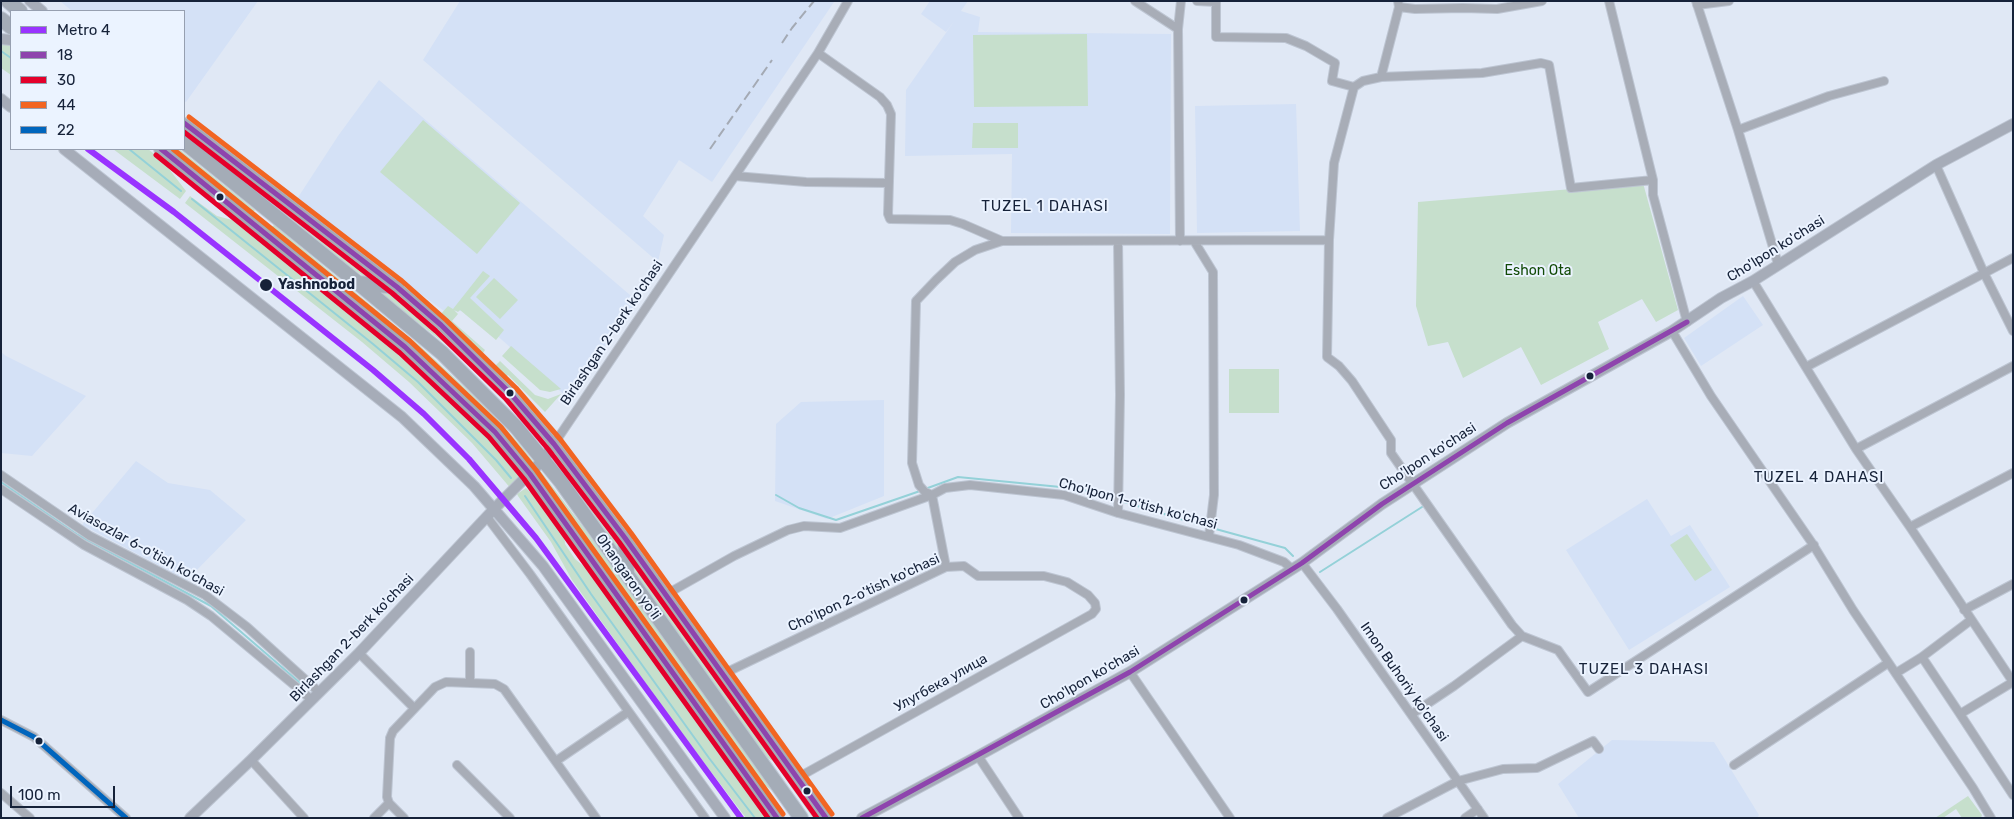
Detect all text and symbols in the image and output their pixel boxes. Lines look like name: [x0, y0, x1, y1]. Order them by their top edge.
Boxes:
legend: [10, 10, 185, 150]
text: Metro 4: [57, 21, 110, 39]
text: 18: [57, 46, 73, 64]
text: 30: [57, 71, 76, 89]
text: 44: [57, 96, 76, 114]
text: 22: [57, 121, 75, 139]
unlabelled marker: [215, 192, 225, 202]
district label: TUZEL 1 DAHASI: [979, 198, 1111, 216]
street label: Cho'lpon ko'chasi: [1724, 212, 1828, 286]
street label: Birlashgan 2-berk ko'chasi: [557, 257, 667, 409]
park label: Eshon Ota: [1505, 263, 1571, 279]
marker: Yashnobod: [258, 277, 274, 293]
place label: Yashnobod: [278, 277, 355, 293]
unlabelled marker: [1585, 371, 1595, 381]
unlabelled marker: [505, 388, 515, 398]
street label: Cho'lpon ko'chasi: [1377, 419, 1479, 495]
district label: TUZEL 4 DAHASI: [1752, 469, 1886, 487]
street label: Cho'lpon 1-o'tish ko'chasi: [1057, 475, 1219, 533]
street label: Aviasozlar 6-o'tish ko'chasi: [65, 500, 227, 600]
street label: Ohangaron yoʻli: [592, 531, 664, 623]
street label: Cho'lpon 2-o'tish ko'chasi: [786, 550, 942, 636]
street label: Birlashgan 2-berk ko'chasi: [286, 571, 418, 705]
unlabelled marker: [1239, 595, 1249, 605]
street label: Imon Buhoriy ko'chasi: [1356, 619, 1452, 745]
street label: Cho'lpon ko'chasi: [1037, 643, 1143, 713]
street label: Улугбека улица: [892, 650, 990, 716]
district label: TUZEL 3 DAHASI: [1577, 661, 1711, 679]
unlabelled marker: [34, 736, 44, 746]
scale bar: [12, 776, 118, 808]
text: 100 m: [18, 786, 60, 804]
unlabelled marker: [802, 786, 812, 796]

